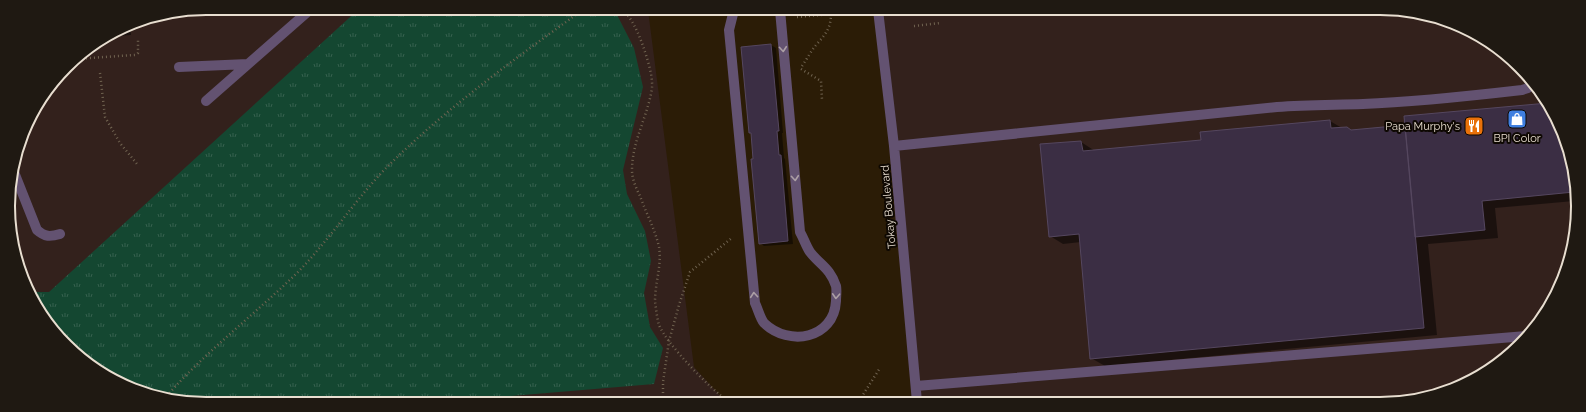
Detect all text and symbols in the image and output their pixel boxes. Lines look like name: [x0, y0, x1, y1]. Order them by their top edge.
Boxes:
one-way arrow: [779, 46, 788, 52]
shop icon: BPI Color: [1506, 108, 1528, 130]
restaurant icon: Papa Murphy's: [1463, 115, 1485, 137]
place label: Papa Murphy's: [1385, 120, 1460, 133]
place label: BPI Color: [1493, 132, 1541, 145]
street label: Tokay Boulevard: [878, 164, 899, 249]
one-way arrow: [791, 175, 800, 181]
one-way arrow: [750, 292, 759, 298]
one-way arrow: [831, 293, 840, 299]

